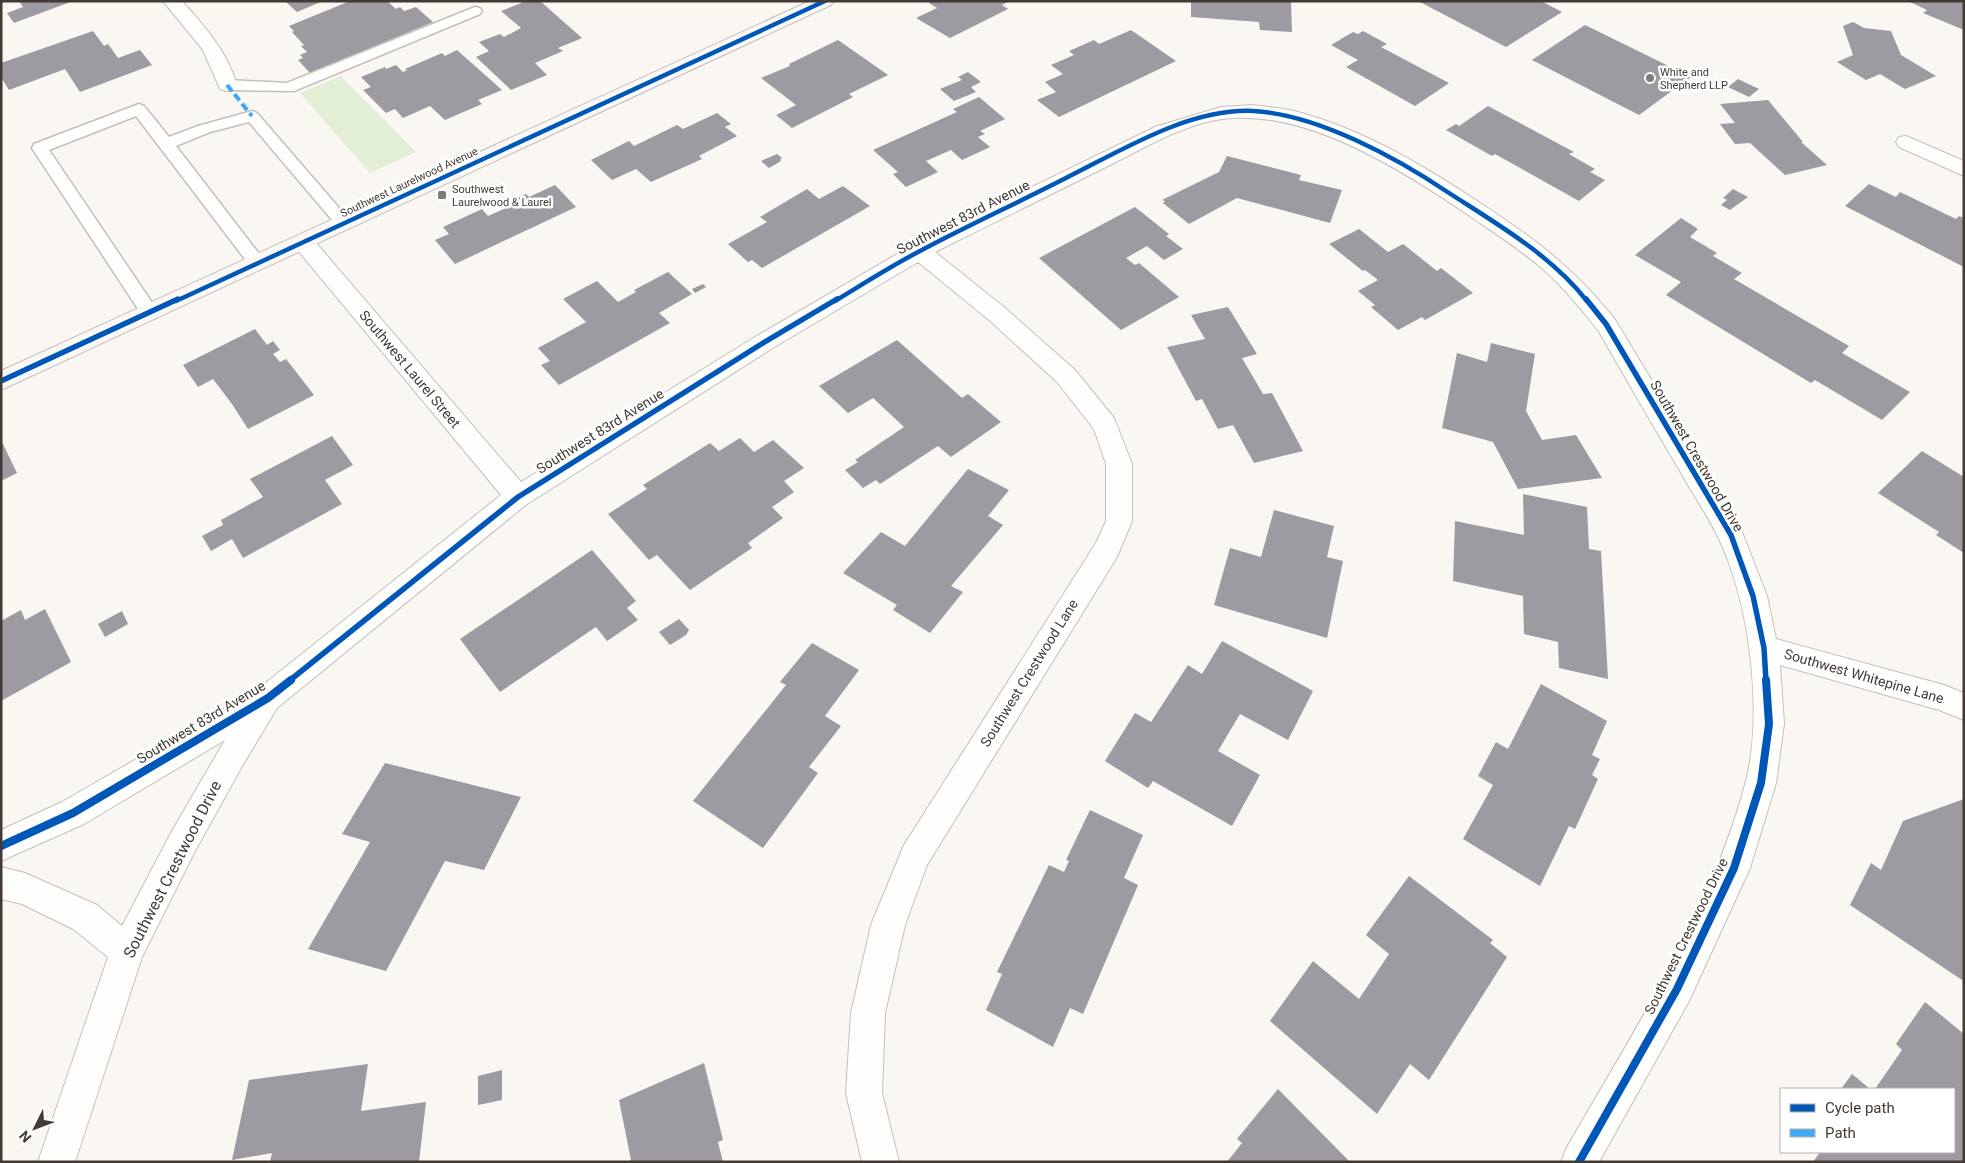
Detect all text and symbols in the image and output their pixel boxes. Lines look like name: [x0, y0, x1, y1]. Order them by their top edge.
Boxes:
place label: White and Shepherd LLP: [1660, 66, 1728, 92]
marker: White and Shepherd LLP: [1644, 72, 1656, 84]
street label: Southwest Laurelwood Avenue: [338, 145, 480, 220]
street label: Southwest 83rd Avenue: [894, 176, 1032, 258]
place label: Southwest Laurelwood & Laurel: [452, 183, 552, 209]
marker: Southwest Laurelwood & Laurel: [436, 189, 448, 201]
street label: Southwest Laurel Street: [356, 307, 464, 431]
street label: Southwest Crestwood Drive: [1647, 378, 1747, 534]
street label: Southwest 83rd Avenue: [533, 385, 667, 477]
street label: Southwest Crestwood Lane: [977, 596, 1081, 750]
street label: Southwest Whitepine Lane: [1782, 646, 1946, 706]
street label: Southwest 83rd Avenue: [134, 677, 268, 767]
street label: Southwest Crestwood Drive: [119, 777, 225, 961]
street label: Southwest Crestwood Drive: [1641, 855, 1731, 1017]
legend: [1780, 1088, 1955, 1153]
text: Cycle path: [1825, 1099, 1895, 1117]
north arrow: [10, 1103, 60, 1153]
text: Path: [1825, 1124, 1856, 1142]
text: N: [16, 1128, 35, 1146]

